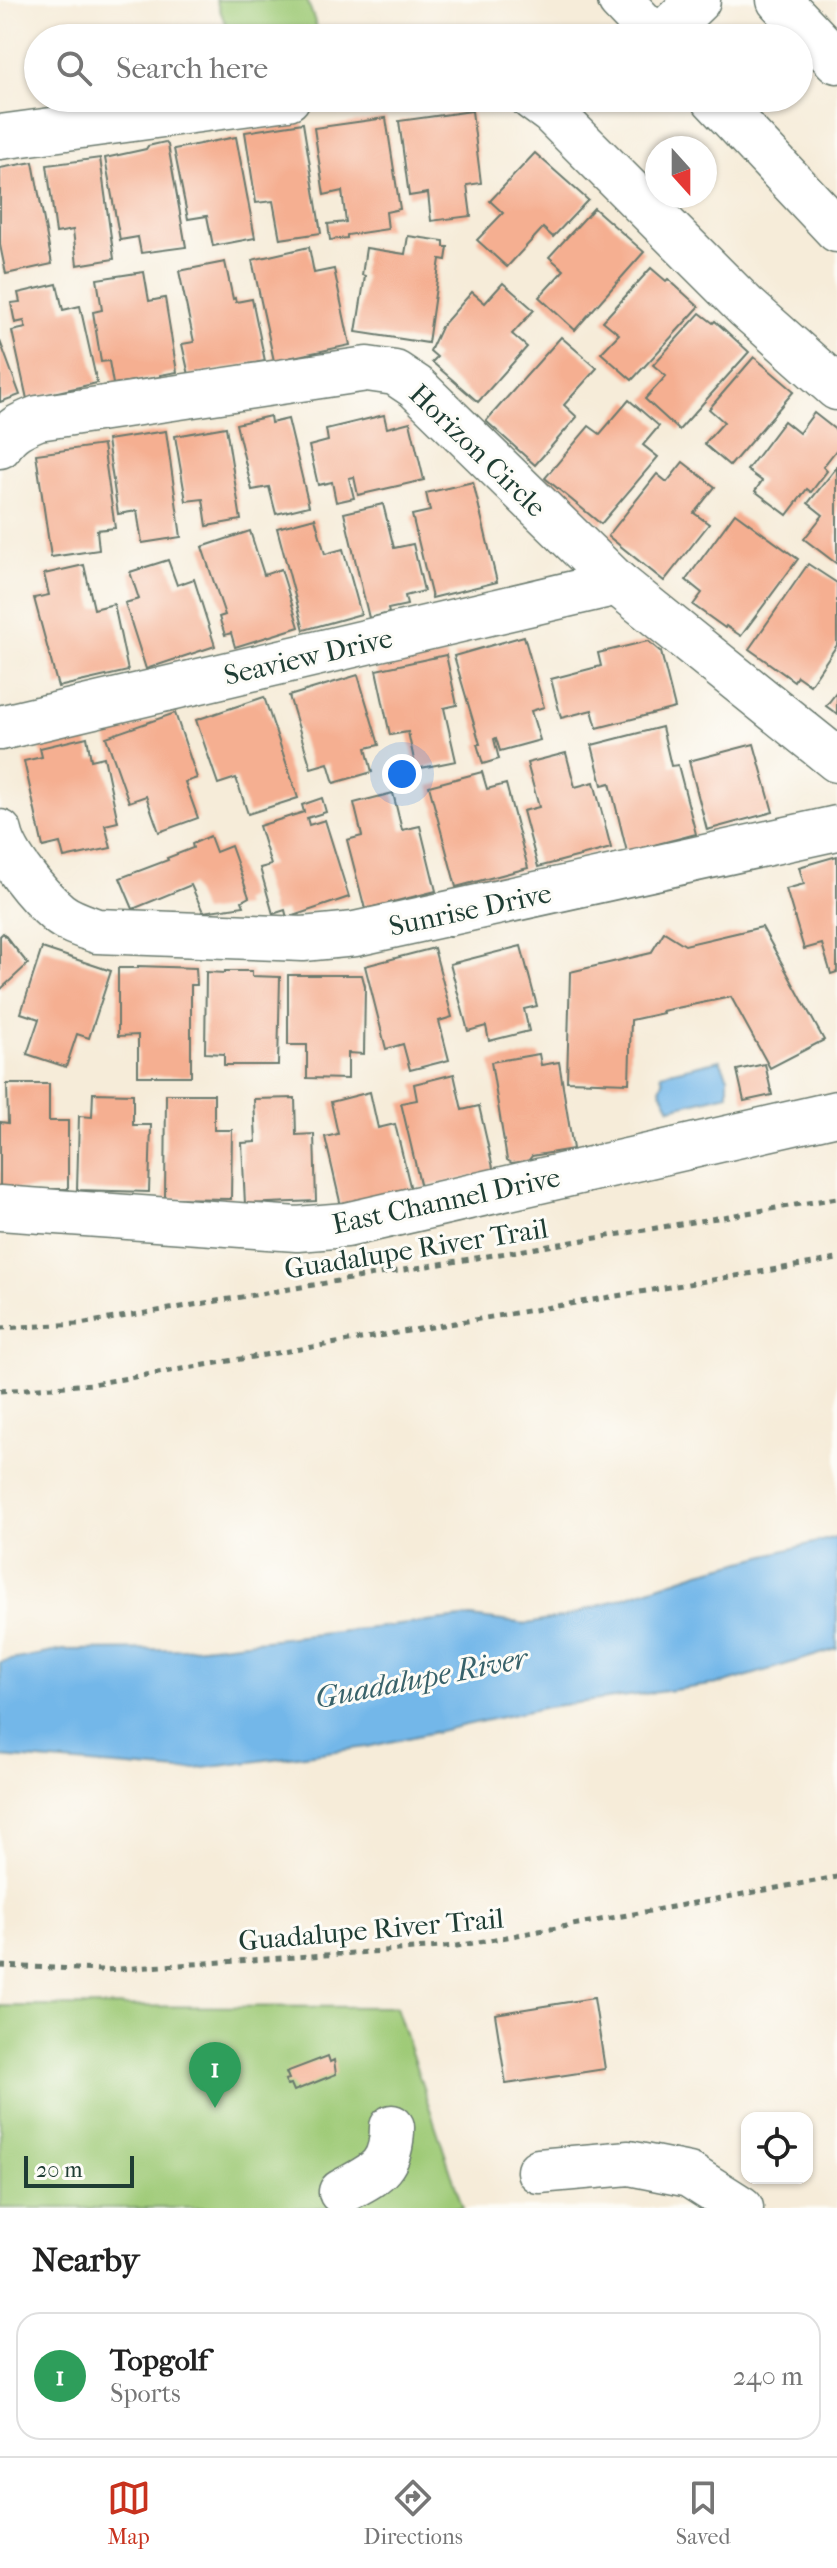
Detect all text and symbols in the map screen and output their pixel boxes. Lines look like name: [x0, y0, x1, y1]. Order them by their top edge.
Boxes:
search box: [24, 24, 813, 112]
icon: search: [52, 46, 96, 90]
text: Search here: [116, 51, 268, 86]
north arrow: [645, 136, 717, 208]
street label: Horizon Circle: [403, 377, 553, 524]
street label: Seaview Drive: [221, 621, 396, 692]
your location: [382, 754, 422, 794]
street label: Sunrise Drive: [386, 876, 554, 943]
street label: East Channel Drive: [329, 1160, 563, 1241]
street label: Guadalupe River Trail: [282, 1211, 550, 1286]
water label: Guadalupe River: [312, 1640, 533, 1716]
street label: Guadalupe River Trail: [237, 1901, 505, 1958]
pin: 1: [189, 2042, 241, 2108]
map controls: [741, 2112, 813, 2184]
button: locate: [741, 2112, 813, 2184]
scale bar: [24, 2152, 134, 2188]
text: 20 m: [36, 2157, 82, 2183]
text: Nearby: [32, 2240, 139, 2280]
text: Topgolf: [110, 2343, 208, 2378]
text: 1: [55, 2361, 65, 2392]
text: 240 m: [733, 2361, 803, 2392]
text: Sports: [110, 2378, 181, 2409]
tab: Map: [107, 2476, 151, 2550]
tab: Directions: [364, 2476, 463, 2550]
tab: Saved: [676, 2476, 730, 2550]

